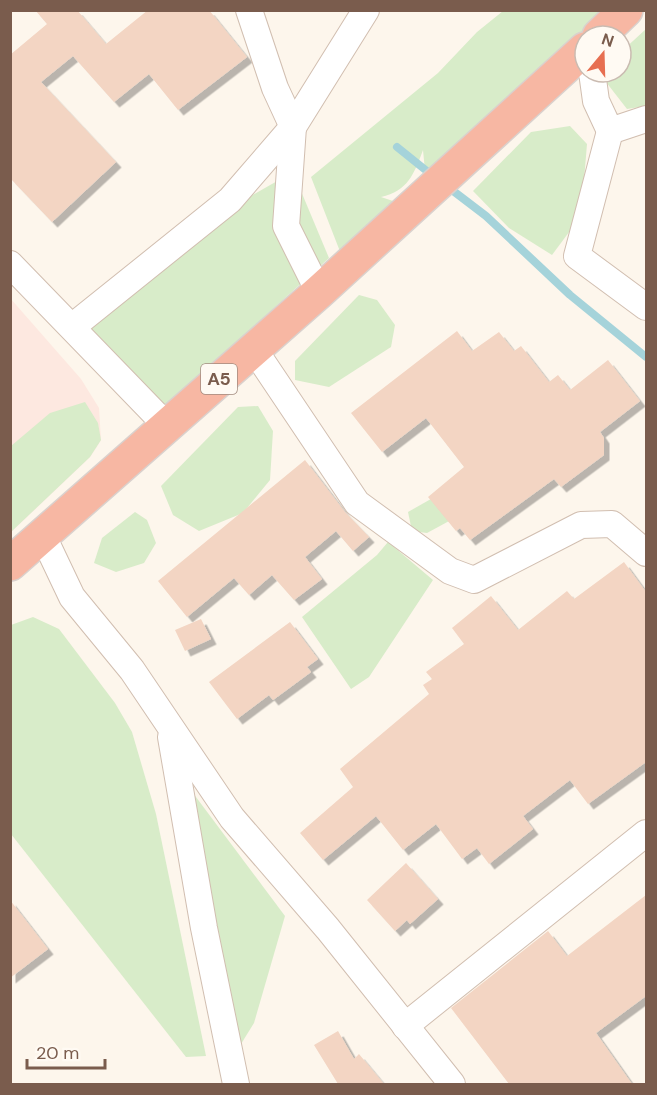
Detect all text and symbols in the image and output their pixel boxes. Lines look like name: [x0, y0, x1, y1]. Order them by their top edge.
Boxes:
north arrow: [573, 24, 633, 84]
text: N: [599, 28, 617, 52]
road number: A5: [201, 364, 237, 394]
scale bar: [27, 1032, 105, 1070]
text: 20 m: [36, 1041, 79, 1065]

